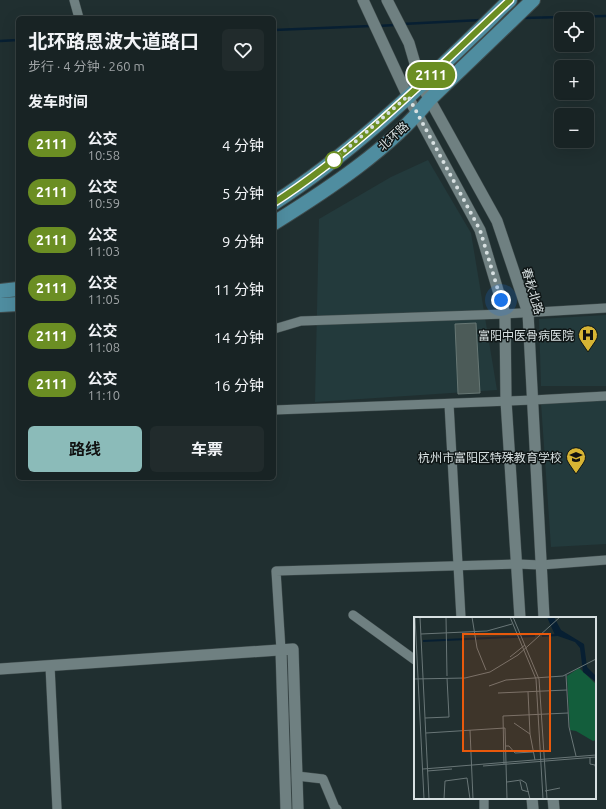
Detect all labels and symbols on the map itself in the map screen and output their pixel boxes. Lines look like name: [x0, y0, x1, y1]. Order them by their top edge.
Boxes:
line badge: 2111: [403, 62, 459, 88]
street label: 北环路: [375, 119, 411, 153]
unlabelled marker: [325, 151, 343, 169]
street label: 春秋北路: [520, 266, 546, 316]
your location: [491, 290, 511, 310]
hospital icon: 富阳中医骨病医院: [577, 324, 599, 352]
place label: 富阳中医骨病医院: [478, 329, 574, 342]
school or university icon: 杭州市富阳区特殊教育学校: [565, 446, 587, 474]
place label: 杭州市富阳区特殊教育学校: [418, 451, 562, 464]
inset map: [414, 617, 596, 799]

